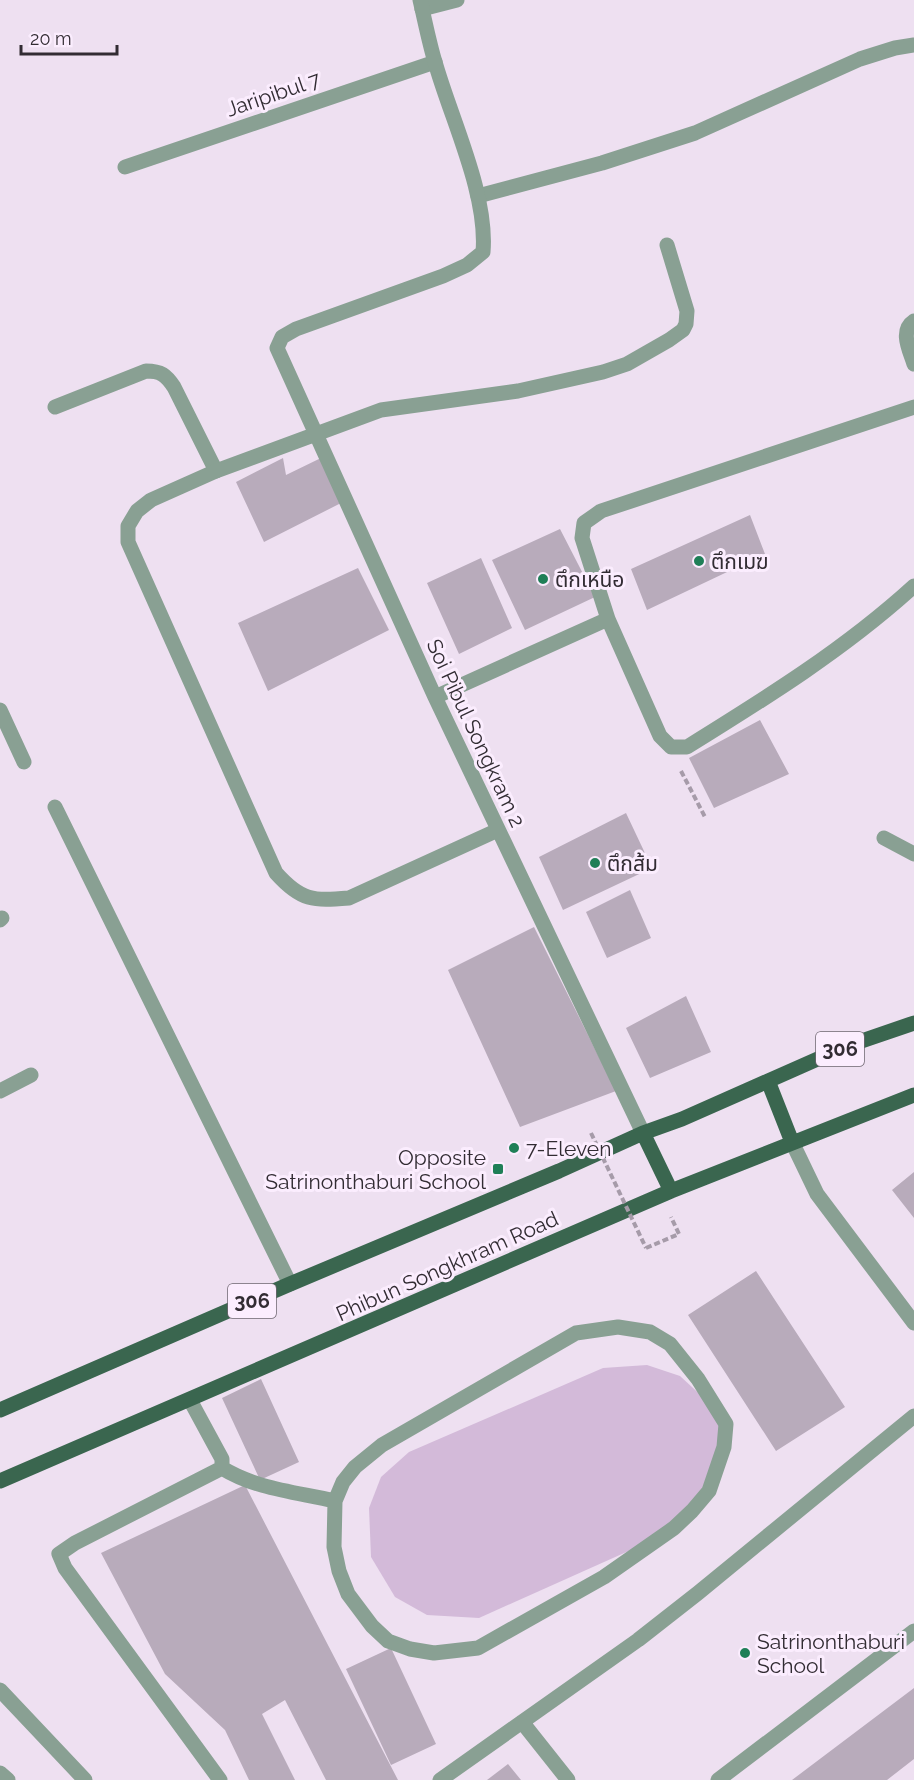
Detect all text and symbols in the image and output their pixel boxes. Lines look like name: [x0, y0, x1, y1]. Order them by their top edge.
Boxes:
scale bar: [21, 18, 117, 56]
text: 20 m: [30, 28, 72, 49]
street label: Jaripibul 7: [223, 66, 324, 122]
place label: ตึกเมฆ: [711, 549, 769, 574]
marker: ตึกเมฆ: [692, 554, 706, 568]
place label: ตึกเหนือ: [555, 567, 624, 592]
marker: ตึกเหนือ: [536, 572, 550, 586]
street label: Soi Pibul Songkram 2: [421, 635, 531, 831]
place label: ตึกส้ม: [607, 851, 658, 876]
marker: ตึกส้ม: [588, 856, 602, 870]
road number: 306: [816, 1032, 864, 1066]
place label: 7-Eleven: [526, 1136, 611, 1161]
marker: 7-Eleven: [507, 1141, 521, 1155]
place label: Opposite Satrinonthaburi School: [265, 1145, 486, 1194]
marker: Opposite Satrinonthaburi School: [491, 1162, 505, 1176]
street label: Phibun Songkhram Road: [332, 1206, 562, 1326]
road number: 306: [228, 1284, 276, 1318]
place label: Satrinonthaburi School: [757, 1629, 905, 1678]
marker: Satrinonthaburi School: [738, 1646, 752, 1660]

